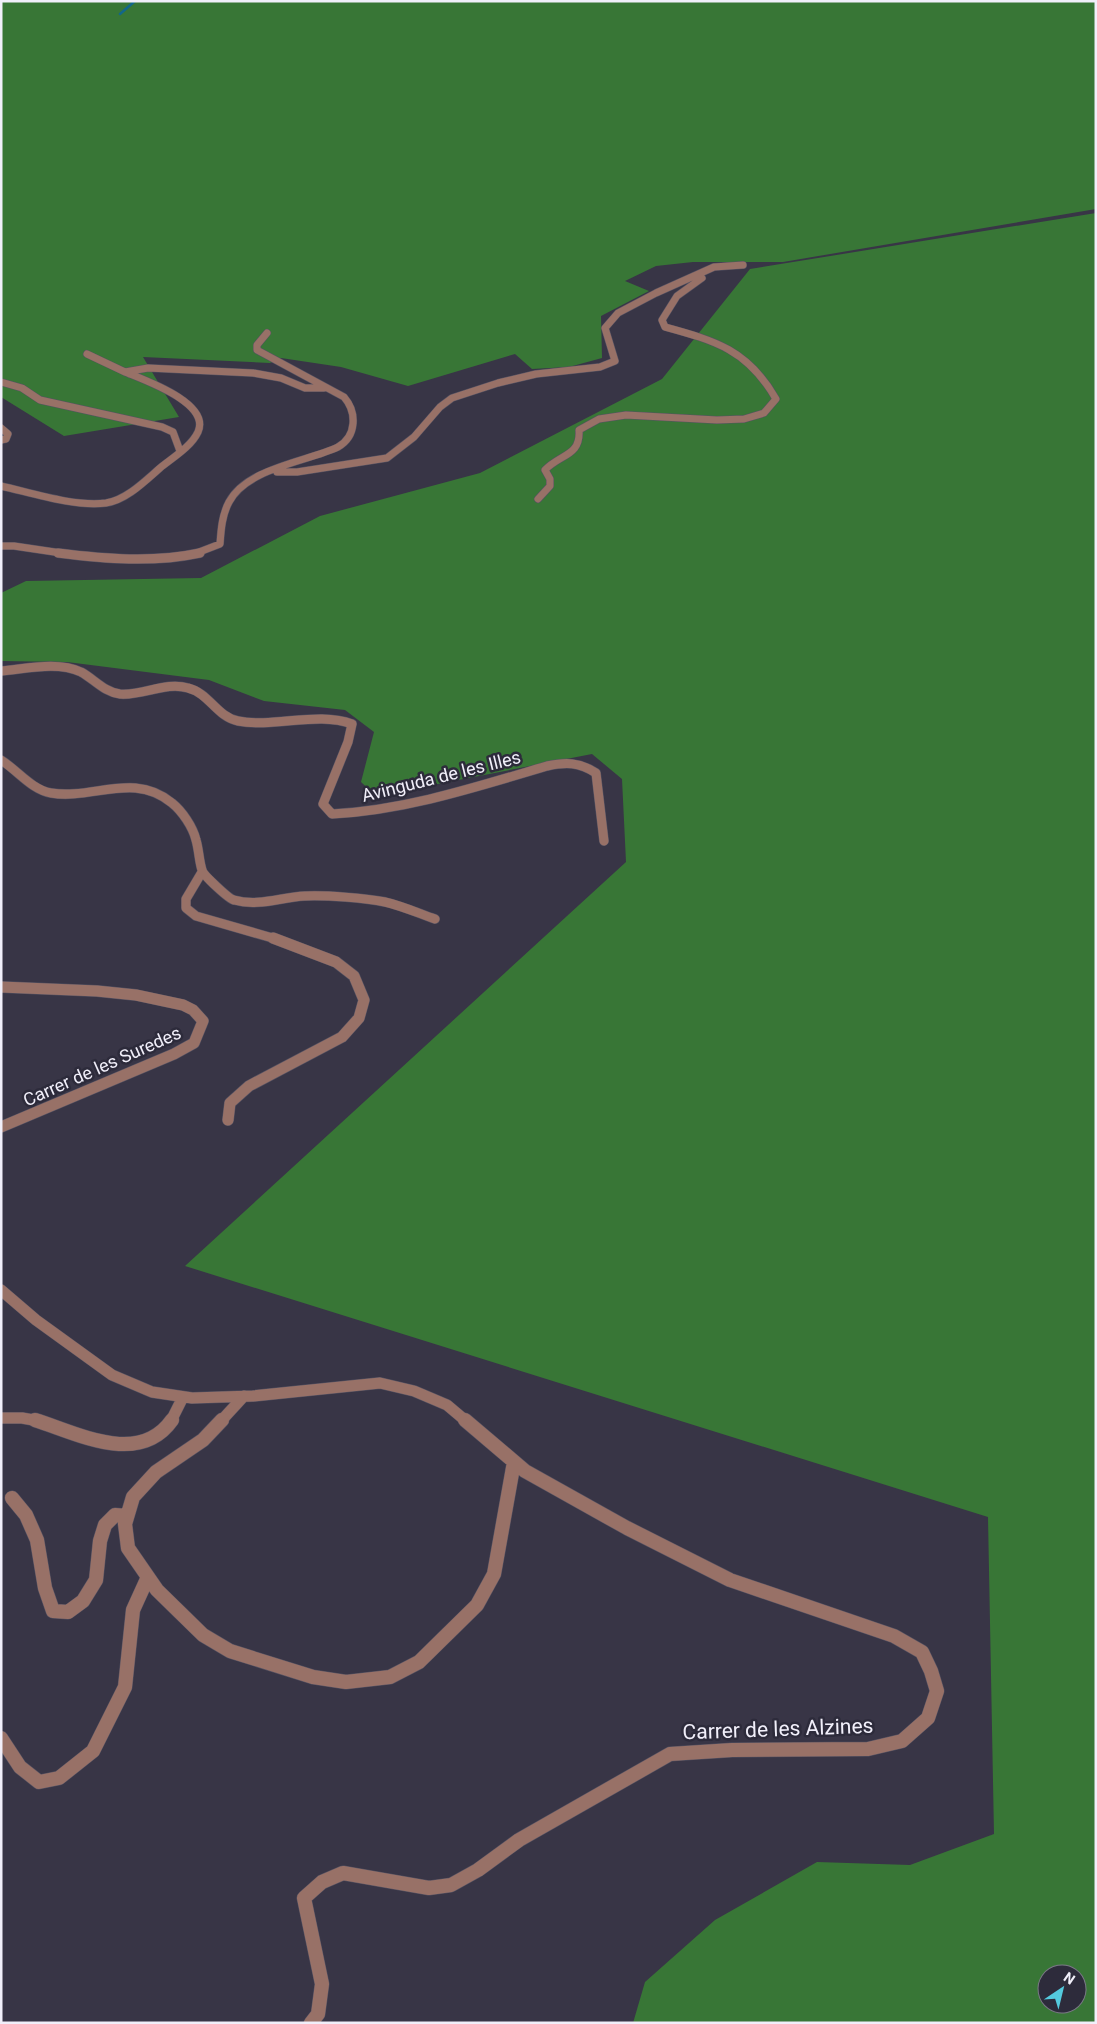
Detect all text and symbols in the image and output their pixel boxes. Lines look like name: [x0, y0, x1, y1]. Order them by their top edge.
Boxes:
street label: Avinguda de les Illes: [359, 746, 523, 806]
street label: Carrer de les Suredes: [20, 1022, 184, 1110]
street label: Carrer de les Alzines: [682, 1714, 874, 1744]
north arrow: [1037, 1964, 1087, 2014]
text: N: [1061, 1969, 1078, 1988]

